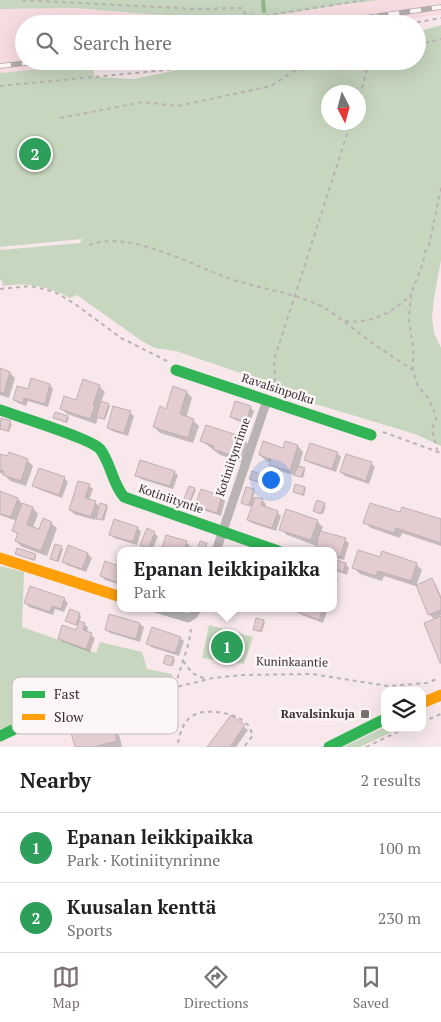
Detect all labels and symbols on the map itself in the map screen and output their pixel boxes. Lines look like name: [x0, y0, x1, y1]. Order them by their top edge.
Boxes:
north arrow: [321, 85, 366, 130]
pin: 2: [19, 135, 51, 173]
street label: Ravalsinpolku: [240, 370, 316, 407]
street label: Kotiniitynrinne: [212, 416, 253, 498]
your location: [258, 467, 284, 493]
street label: Kotiniityntie: [137, 480, 206, 517]
pin: 1: [211, 628, 243, 666]
street label: Kuninkaantie: [256, 653, 328, 670]
legend: [12, 677, 178, 734]
text: Fast: [54, 684, 81, 703]
place label: Ravalsinkuja: [281, 706, 355, 721]
text: Slow: [54, 707, 84, 726]
marker: Ravalsinkuja: [359, 708, 371, 720]

